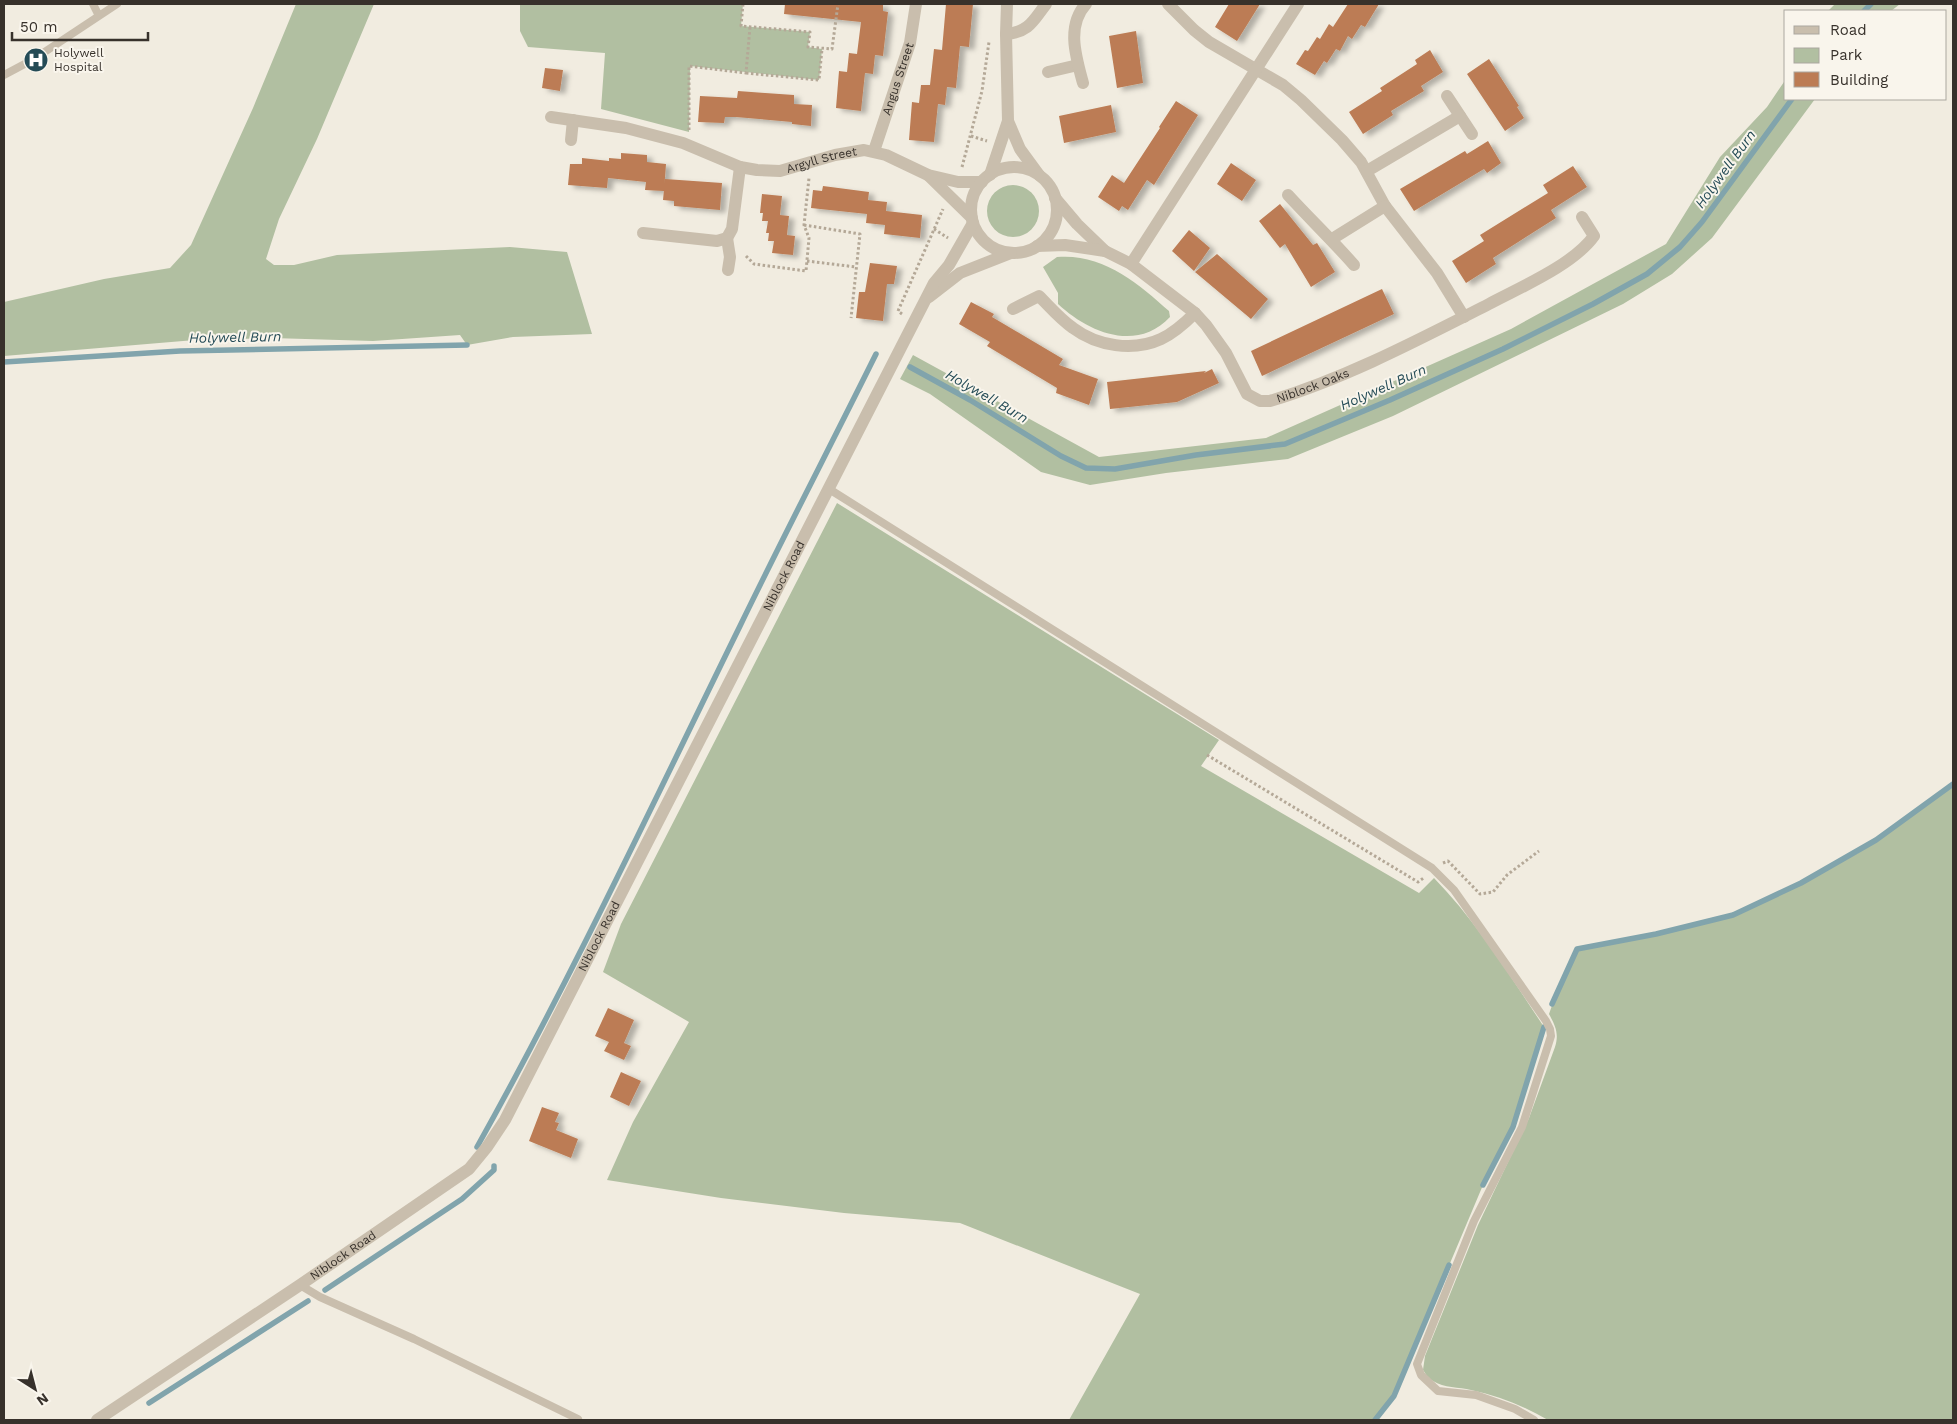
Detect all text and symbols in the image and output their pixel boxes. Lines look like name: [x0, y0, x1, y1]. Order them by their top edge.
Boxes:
scale bar: [12, 10, 149, 42]
legend: [1784, 10, 1947, 100]
text: 50 m: [20, 18, 57, 36]
text: Road: [1830, 21, 1867, 39]
street label: Angus Street: [879, 41, 917, 117]
place label: Holywell Hospital: [54, 46, 104, 74]
text: Park: [1830, 46, 1863, 64]
hospital icon: Holywell Hospital: [23, 47, 49, 73]
text: Building: [1830, 71, 1888, 89]
water label: Holywell Burn: [1691, 127, 1759, 211]
street label: Argyll Street: [785, 144, 858, 176]
water label: Holywell Burn: [189, 328, 281, 346]
water label: Holywell Burn: [1338, 361, 1428, 413]
water label: Holywell Burn: [943, 366, 1031, 426]
street label: Niblock Oaks: [1275, 366, 1351, 406]
street label: Niblock Road: [760, 538, 808, 613]
street label: Niblock Road: [575, 899, 623, 974]
street label: Niblock Road: [307, 1228, 379, 1283]
north arrow: [10, 1364, 60, 1414]
text: N: [34, 1390, 52, 1409]

